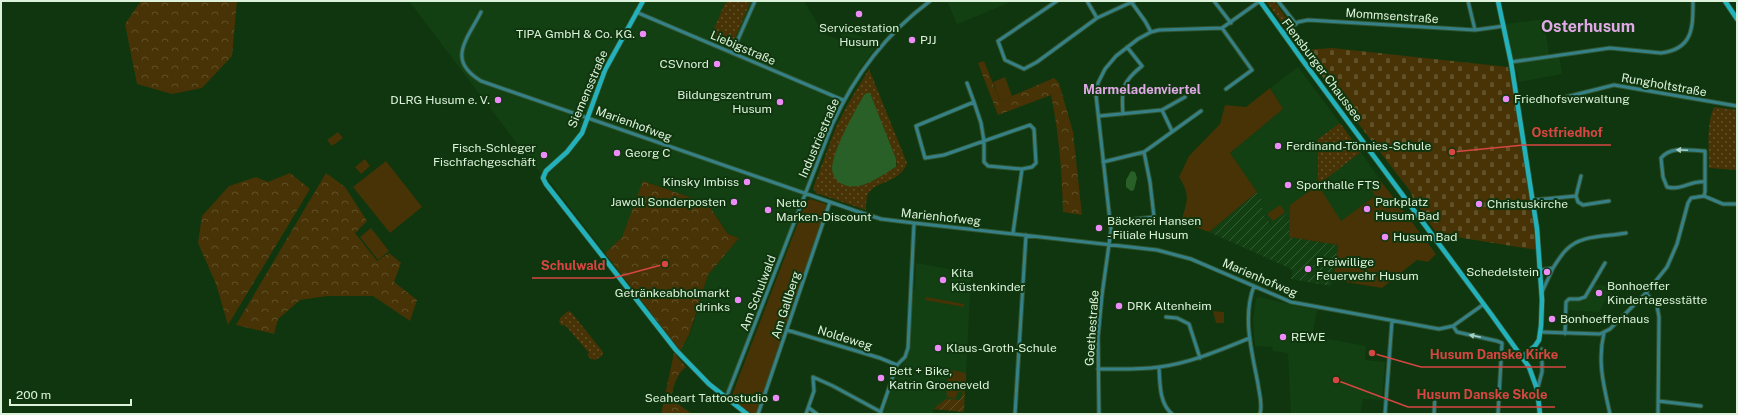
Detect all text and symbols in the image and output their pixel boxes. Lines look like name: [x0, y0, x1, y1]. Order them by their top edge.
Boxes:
street label: Mommsenstraße: [1345, 6, 1439, 26]
marker: Servicestation Husum: [854, 9, 864, 19]
street label: Flensburger Chaussee: [1279, 16, 1365, 124]
district label: Osterhusum: [1541, 17, 1635, 36]
place label: Servicestation Husum: [819, 21, 899, 49]
place label: TIPA GmbH & Co. KG.: [516, 27, 635, 41]
street label: Liebigstraße: [708, 28, 778, 68]
marker: TIPA GmbH & Co. KG.: [638, 29, 648, 39]
place label: PJJ: [920, 33, 936, 47]
marker: PJJ: [907, 35, 917, 45]
street label: Siemensstraße: [565, 48, 611, 130]
place label: CSVnord: [659, 57, 709, 71]
marker: CSVnord: [712, 59, 722, 69]
street label: Rungholtstraße: [1620, 71, 1708, 99]
district label: Marmeladenviertel: [1083, 82, 1201, 97]
place label: Bildungszentrum Husum: [677, 88, 772, 116]
place label: Friedhofsverwaltung: [1514, 92, 1630, 106]
place label: DLRG Husum e. V.: [390, 93, 490, 107]
marker: Friedhofsverwaltung: [1501, 94, 1511, 104]
marker: DLRG Husum e. V.: [493, 95, 503, 105]
street label: Industriestraße: [796, 96, 842, 180]
marker: Bildungszentrum Husum: [775, 97, 785, 107]
street label: Marienhofweg: [594, 104, 674, 144]
callout: Ostfriedhof: [1524, 120, 1611, 145]
text: Ostfriedhof: [1531, 125, 1603, 140]
place label: Ferdinand-Tönnies-Schule: [1286, 139, 1431, 153]
place label: Fisch-Schleger Fischfachgeschäft: [433, 141, 536, 169]
marker: Ferdinand-Tönnies-Schule: [1273, 141, 1283, 151]
place label: Georg C: [625, 146, 671, 160]
one-way arrow: [1676, 147, 1688, 154]
marker: Georg C: [612, 148, 622, 158]
marker: Fisch-Schleger Fischfachgeschäft: [539, 150, 549, 160]
place label: Kinsky Imbiss: [663, 175, 739, 189]
marker: Kinsky Imbiss: [742, 177, 752, 187]
place label: Sporthalle FTS: [1296, 178, 1380, 192]
marker: Sporthalle FTS: [1283, 180, 1293, 190]
place label: Jawoll Sonderposten: [610, 195, 726, 209]
place label: Parkplatz Husum Bad: [1375, 195, 1439, 223]
place label: Netto Marken-Discount: [776, 196, 872, 224]
marker: Jawoll Sonderposten: [729, 197, 739, 207]
place label: Christuskirche: [1487, 197, 1568, 211]
marker: Christuskirche: [1474, 199, 1484, 209]
marker: Parkplatz Husum Bad: [1362, 204, 1372, 214]
marker: Netto Marken-Discount: [763, 205, 773, 215]
street label: Marienhofweg: [900, 206, 982, 228]
place label: Bäckerei Hansen - Filiale Husum: [1107, 214, 1201, 242]
marker: Bäckerei Hansen - Filiale Husum: [1094, 223, 1104, 233]
place label: Husum Bad: [1393, 230, 1457, 244]
marker: Husum Bad: [1380, 232, 1390, 242]
callout: Schulwald: [532, 253, 613, 278]
street label: Am Schulwald: [737, 253, 779, 333]
place label: Freiwillige Feuerwehr Husum: [1316, 255, 1419, 283]
street label: Marienhofweg: [1220, 256, 1300, 300]
text: Schulwald: [541, 258, 605, 273]
marker: Freiwillige Feuerwehr Husum: [1303, 264, 1313, 274]
place label: Schedelstein: [1466, 265, 1539, 279]
place label: Kita Küstenkinder: [951, 266, 1026, 294]
marker: Schedelstein: [1542, 267, 1552, 277]
street label: Am Gallberg: [768, 269, 804, 341]
marker: Kita Küstenkinder: [938, 275, 948, 285]
place label: Bonhoeffer Kindertagesstätte: [1607, 279, 1707, 307]
place label: Getränkeabholmarkt drinks: [615, 286, 730, 314]
marker: Bonhoeffer Kindertagesstätte: [1594, 288, 1604, 298]
street label: Goethestraße: [1082, 289, 1102, 366]
marker: Getränkeabholmarkt drinks: [733, 295, 743, 305]
place label: DRK Altenheim: [1127, 299, 1212, 313]
marker: DRK Altenheim: [1114, 301, 1124, 311]
place label: Bonhoefferhaus: [1560, 312, 1649, 326]
marker: Bonhoefferhaus: [1547, 314, 1557, 324]
street label: Noldeweg: [816, 323, 874, 353]
place label: REWE: [1291, 330, 1326, 344]
marker: REWE: [1278, 332, 1288, 342]
one-way arrow: [1469, 333, 1482, 339]
place label: Klaus-Groth-Schule: [946, 341, 1057, 355]
callout: Husum Danske Kirke: [1421, 342, 1566, 367]
marker: Klaus-Groth-Schule: [933, 343, 943, 353]
text: Husum Danske Kirke: [1430, 347, 1558, 362]
place label: Bett + Bike, Katrin Groeneveld: [889, 364, 990, 392]
marker: Bett + Bike, Katrin Groeneveld: [876, 373, 886, 383]
scale bar: [10, 381, 131, 407]
callout: Husum Danske Skole: [1408, 382, 1555, 407]
text: Husum Danske Skole: [1417, 387, 1547, 402]
text: 200 m: [16, 388, 51, 402]
place label: Seaheart Tattoostudio: [645, 391, 768, 405]
marker: Seaheart Tattoostudio: [771, 393, 781, 403]

